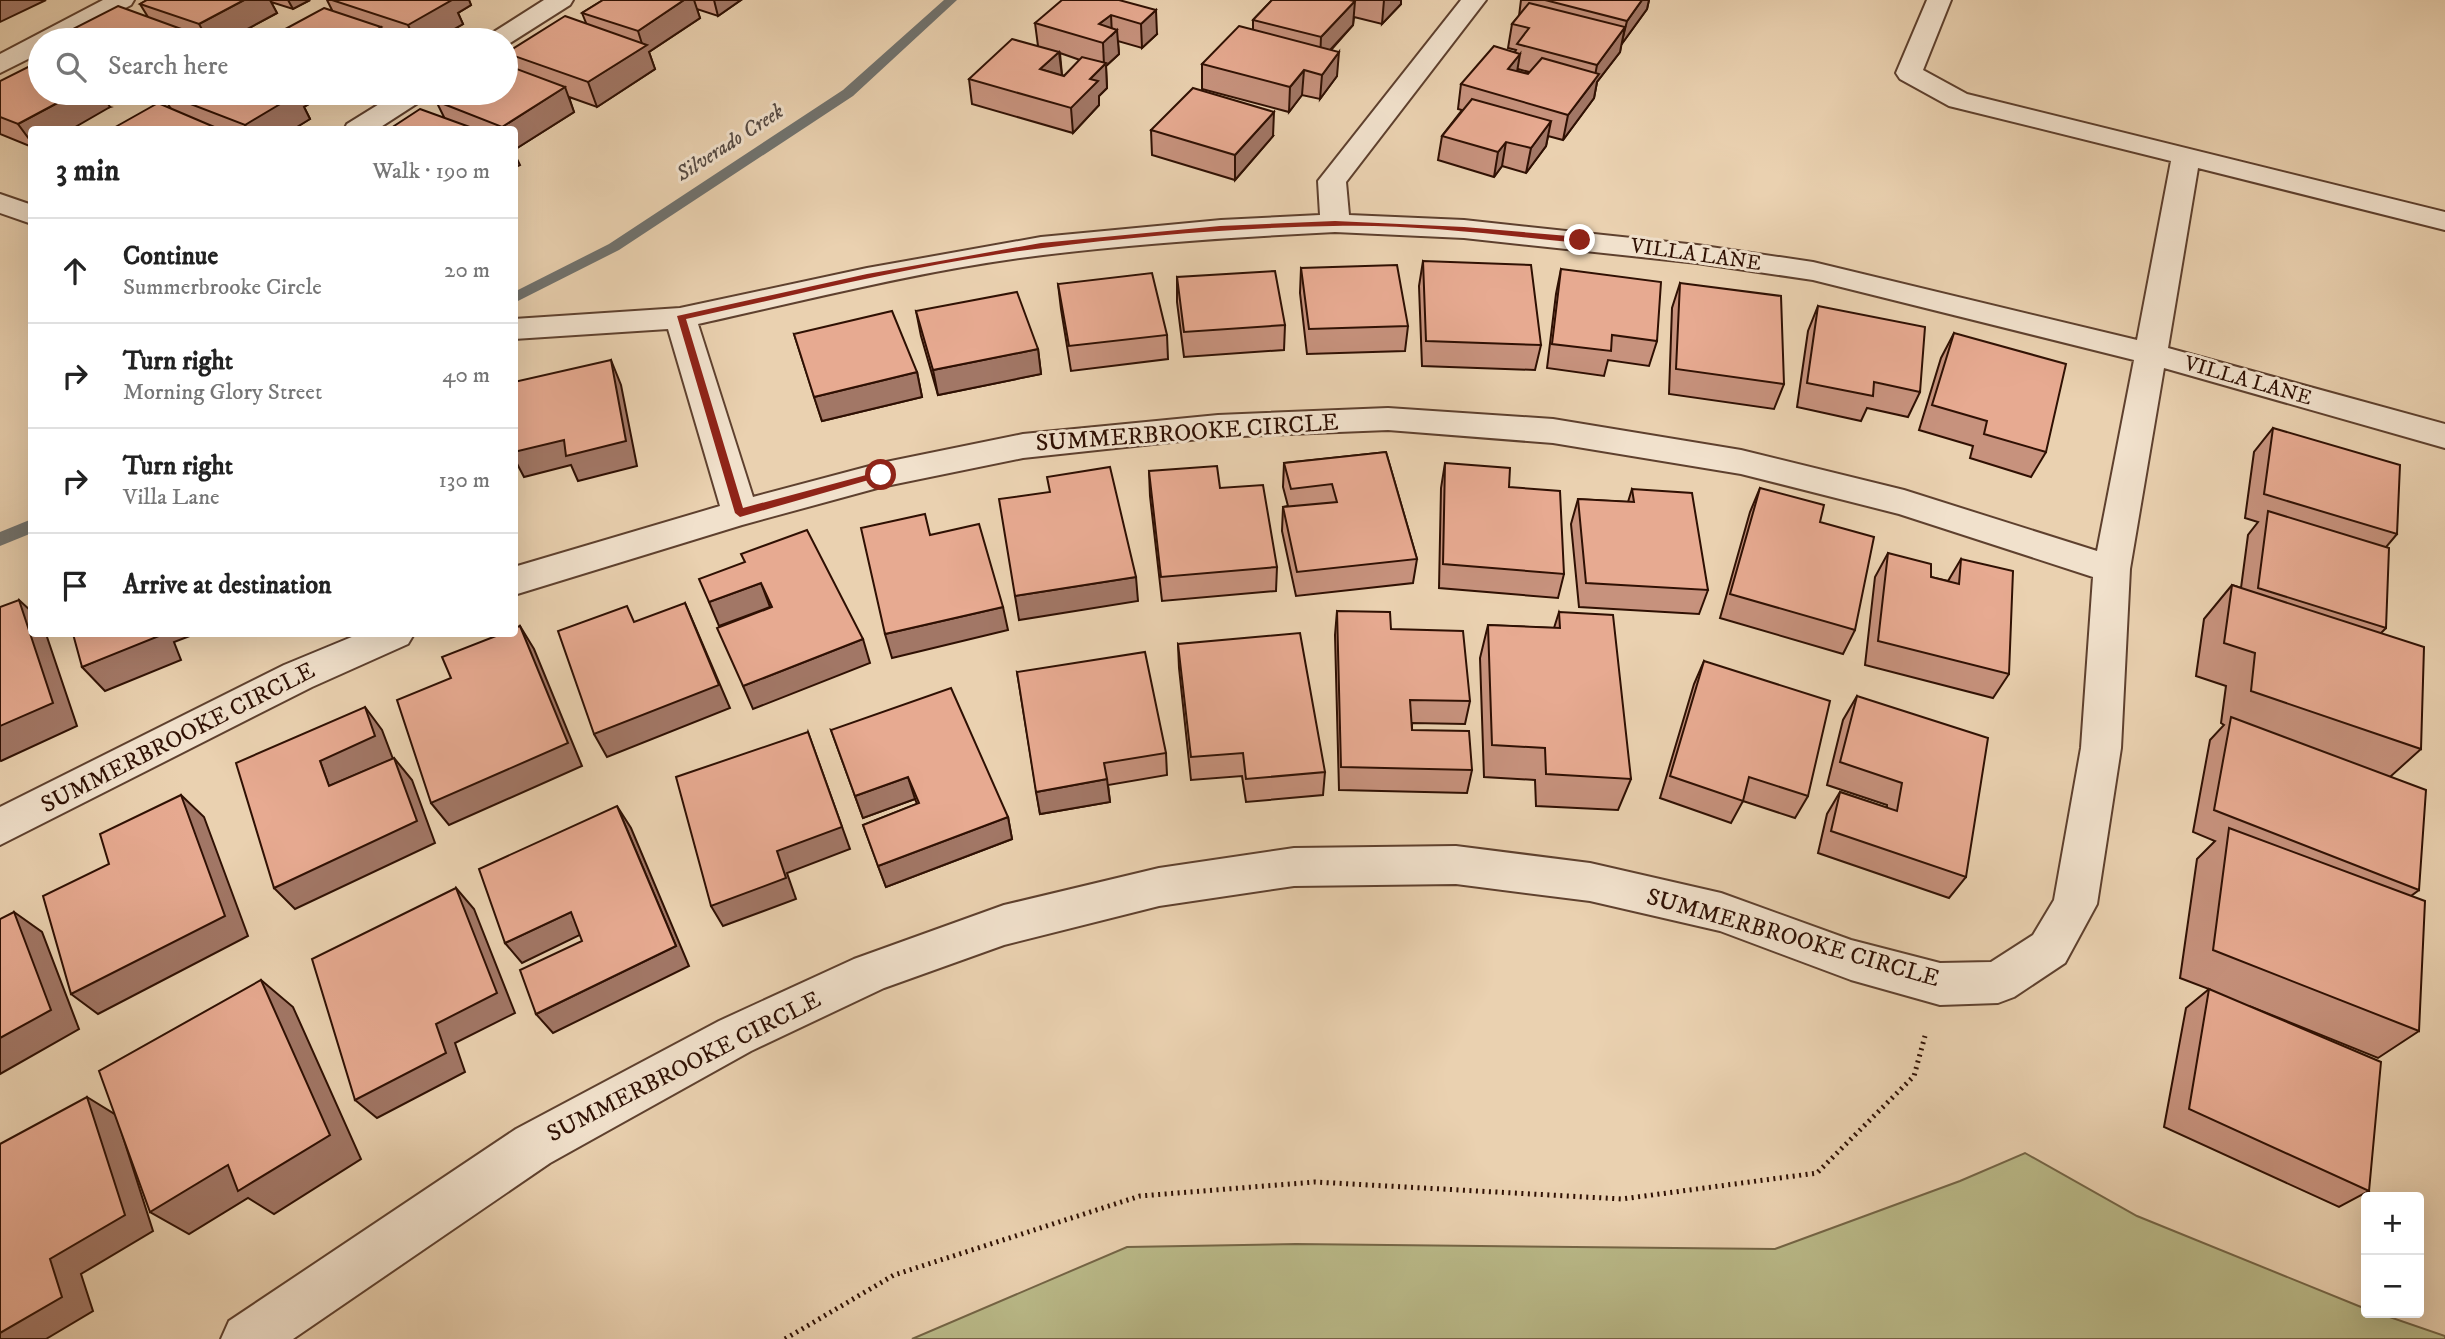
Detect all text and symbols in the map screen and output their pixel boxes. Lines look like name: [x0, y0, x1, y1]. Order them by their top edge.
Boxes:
search box: [28, 28, 518, 105]
icon: search: [52, 48, 90, 86]
text: Search here: [108, 50, 228, 83]
water label: Silverado Creek: [671, 99, 789, 188]
text: 3 min: [56, 153, 120, 190]
text: Walk · 190 m: [372, 157, 490, 186]
route end: [1564, 224, 1595, 255]
street label: VILLA LANE: [1628, 233, 1763, 277]
text: Continue: [123, 240, 218, 273]
icon: ahead: [56, 252, 94, 290]
text: 20 m: [444, 256, 490, 285]
text: Summerbrooke Circle: [123, 273, 322, 302]
text: Turn right: [123, 345, 233, 378]
street label: VILLA LANE: [2180, 350, 2315, 412]
icon: right: [56, 357, 94, 395]
text: 40 m: [442, 361, 490, 390]
text: Morning Glory Street: [123, 378, 322, 407]
street label: SUMMERBROOKE CIRCLE: [1035, 407, 1339, 459]
text: Turn right: [123, 450, 233, 483]
route start: [865, 459, 896, 490]
icon: right: [56, 462, 94, 500]
text: 130 m: [438, 466, 490, 495]
text: Villa Lane: [123, 483, 220, 512]
icon: arrive: [56, 567, 94, 605]
text: Arrive at destination: [123, 569, 332, 602]
street label: SUMMERBROOKE CIRCLE: [36, 656, 320, 820]
street label: SUMMERBROOKE CIRCLE: [1643, 882, 1943, 994]
street label: SUMMERBROOKE CIRCLE: [542, 985, 826, 1149]
map controls: [2361, 1192, 2424, 1318]
button: +: [2361, 1192, 2424, 1255]
button: −: [2361, 1255, 2424, 1318]

